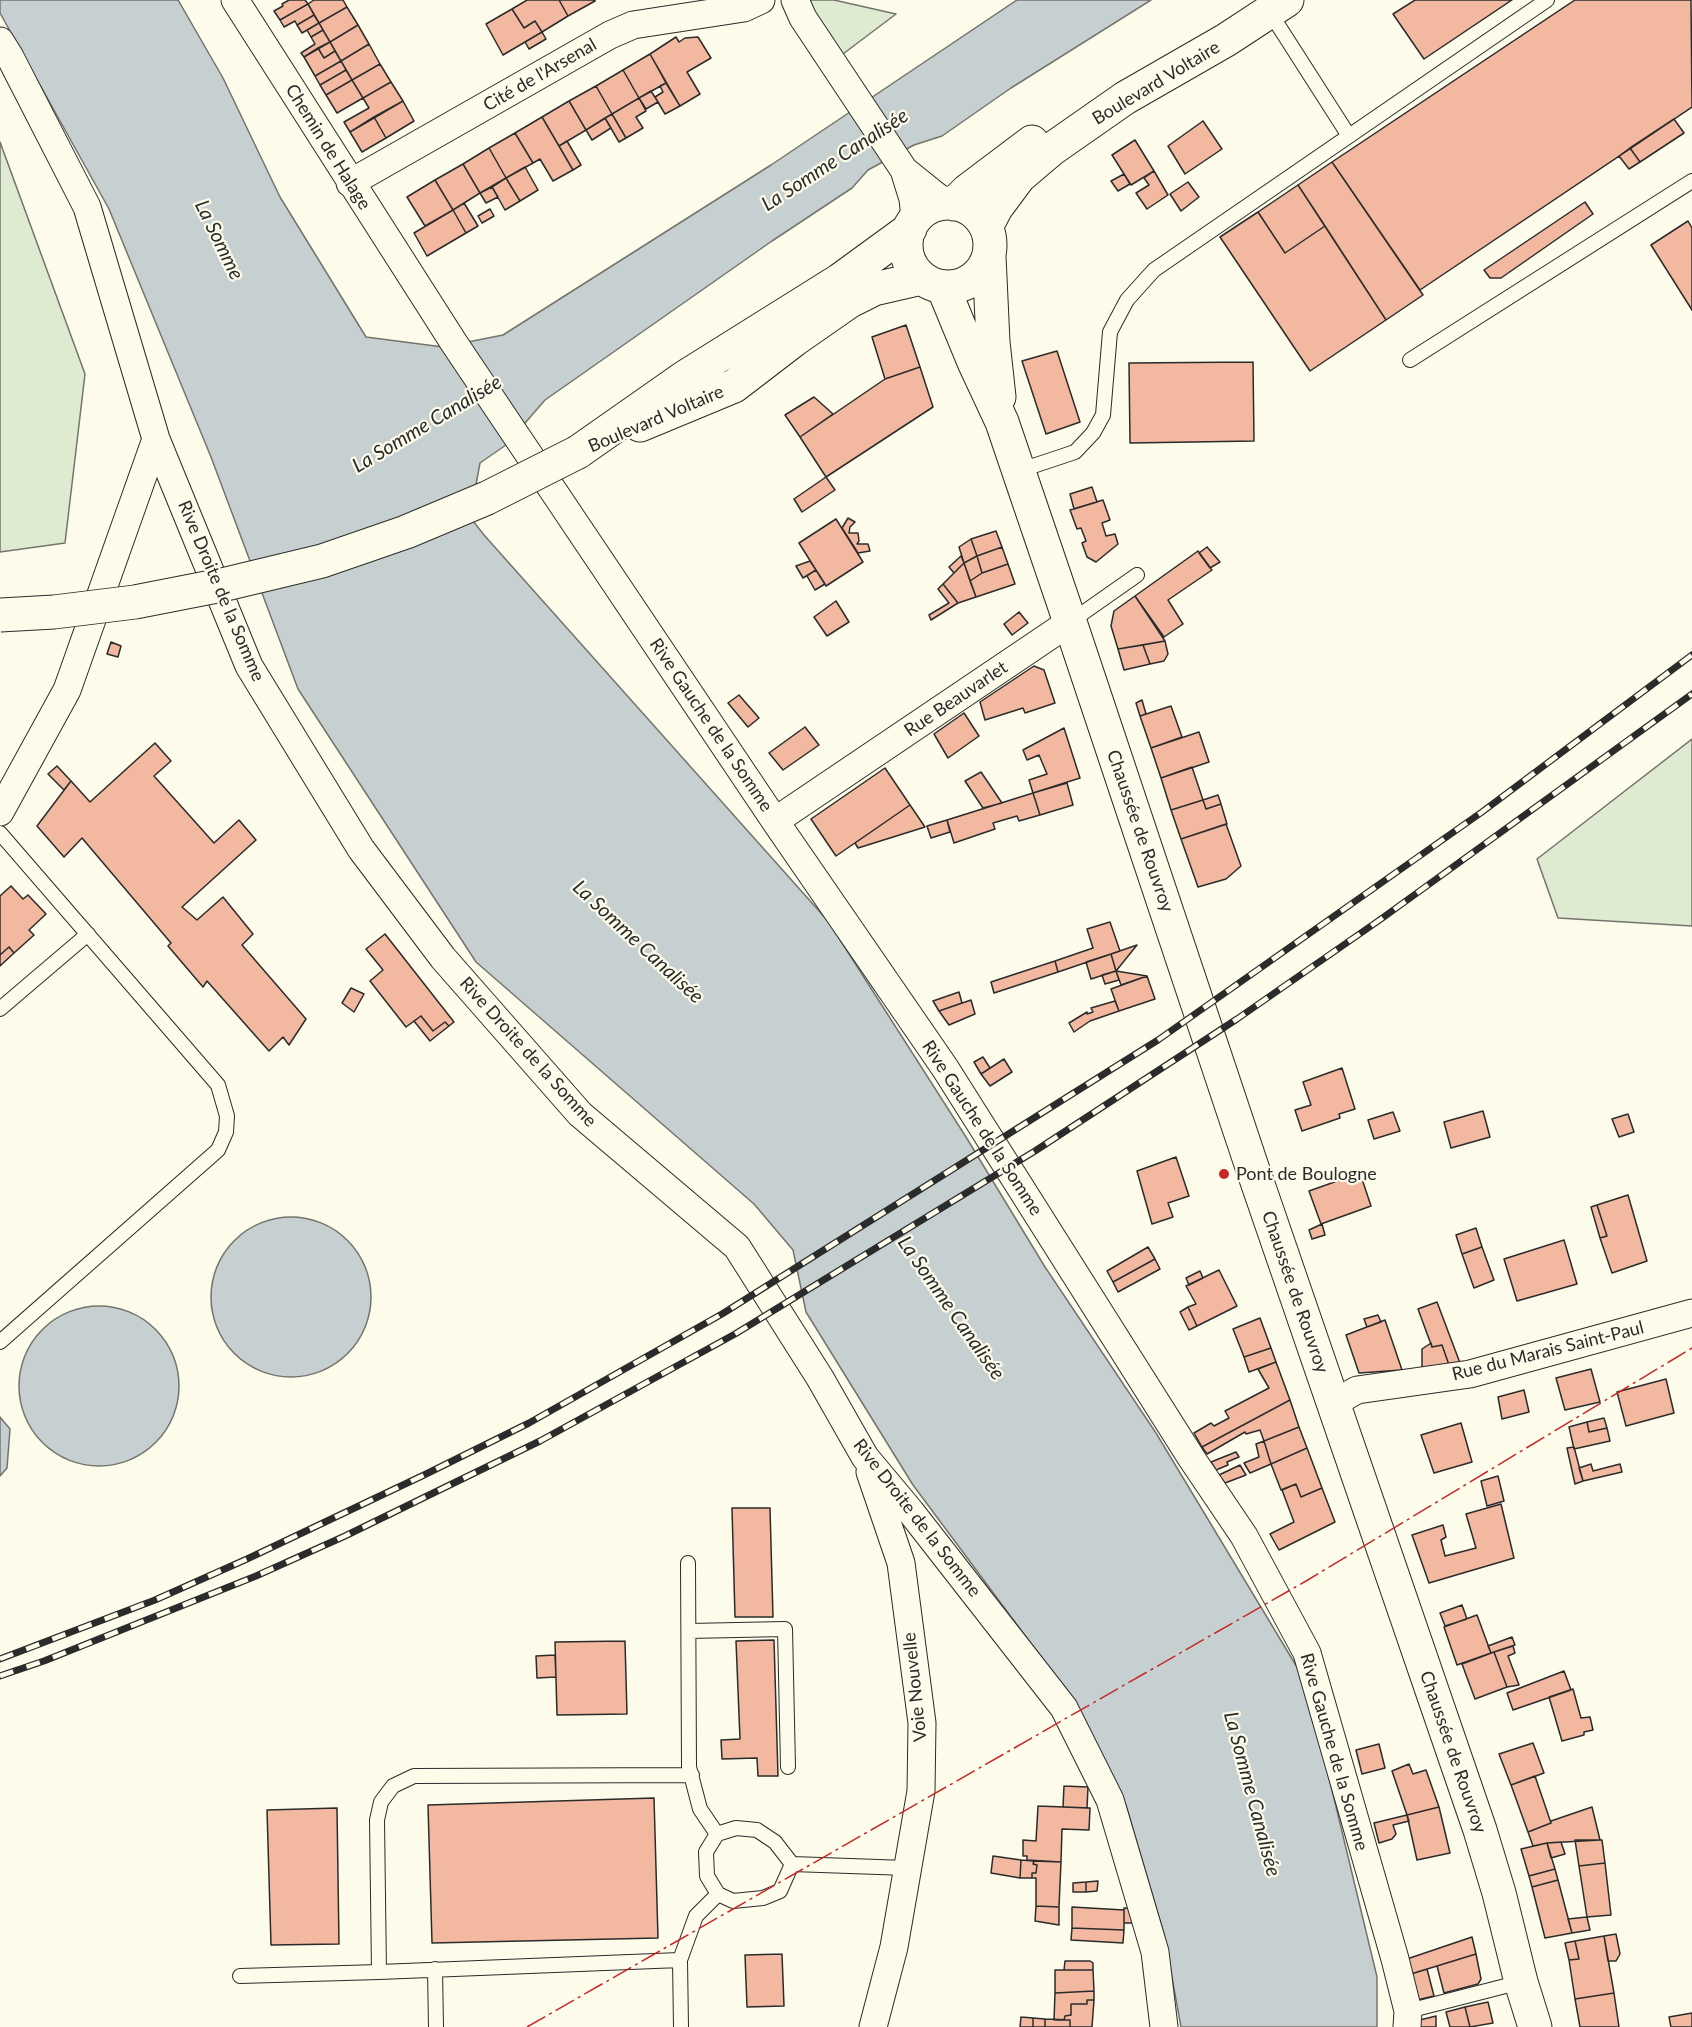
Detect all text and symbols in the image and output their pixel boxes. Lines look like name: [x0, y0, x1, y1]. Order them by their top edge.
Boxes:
street label: Cité de l'Arsenal: [480, 34, 600, 116]
street label: Boulevard Voltaire: [1088, 36, 1224, 130]
street label: Chemin de Halage: [281, 80, 375, 214]
water label: La Somme Canalisée: [757, 104, 913, 216]
water label: La Somme: [189, 196, 249, 284]
water label: La Somme Canalisée: [348, 370, 506, 478]
street label: Boulevard Voltaire: [585, 381, 727, 457]
street label: Rive Droite de la Somme: [173, 497, 269, 685]
street label: Rive Gauche de la Somme: [645, 634, 777, 816]
street label: Rue Beauvarlet: [900, 657, 1012, 741]
street label: Chaussée de Rouvroy: [1102, 747, 1178, 915]
water label: La Somme Canalisée: [568, 875, 708, 1009]
street label: Rive Droite de la Somme: [455, 973, 601, 1131]
street label: Rive Gauche de la Somme: [917, 1036, 1047, 1220]
place label: Pont de Boulogne: [1236, 1163, 1377, 1185]
marker: Pont de Boulogne: [1217, 1167, 1231, 1181]
street label: Chaussée de Rouvroy: [1257, 1208, 1333, 1376]
water label: La Somme Canalisée: [892, 1232, 1010, 1384]
street label: Rue du Marais Saint-Paul: [1450, 1317, 1646, 1385]
street label: Rive Droite de la Somme: [849, 1435, 985, 1601]
street label: Voie Nouvelle: [899, 1631, 931, 1743]
street label: Rive Gauche de la Somme: [1295, 1651, 1373, 1853]
street label: Chaussée de Rouvroy: [1415, 1668, 1491, 1836]
water label: La Somme Canalisée: [1218, 1709, 1286, 1879]

